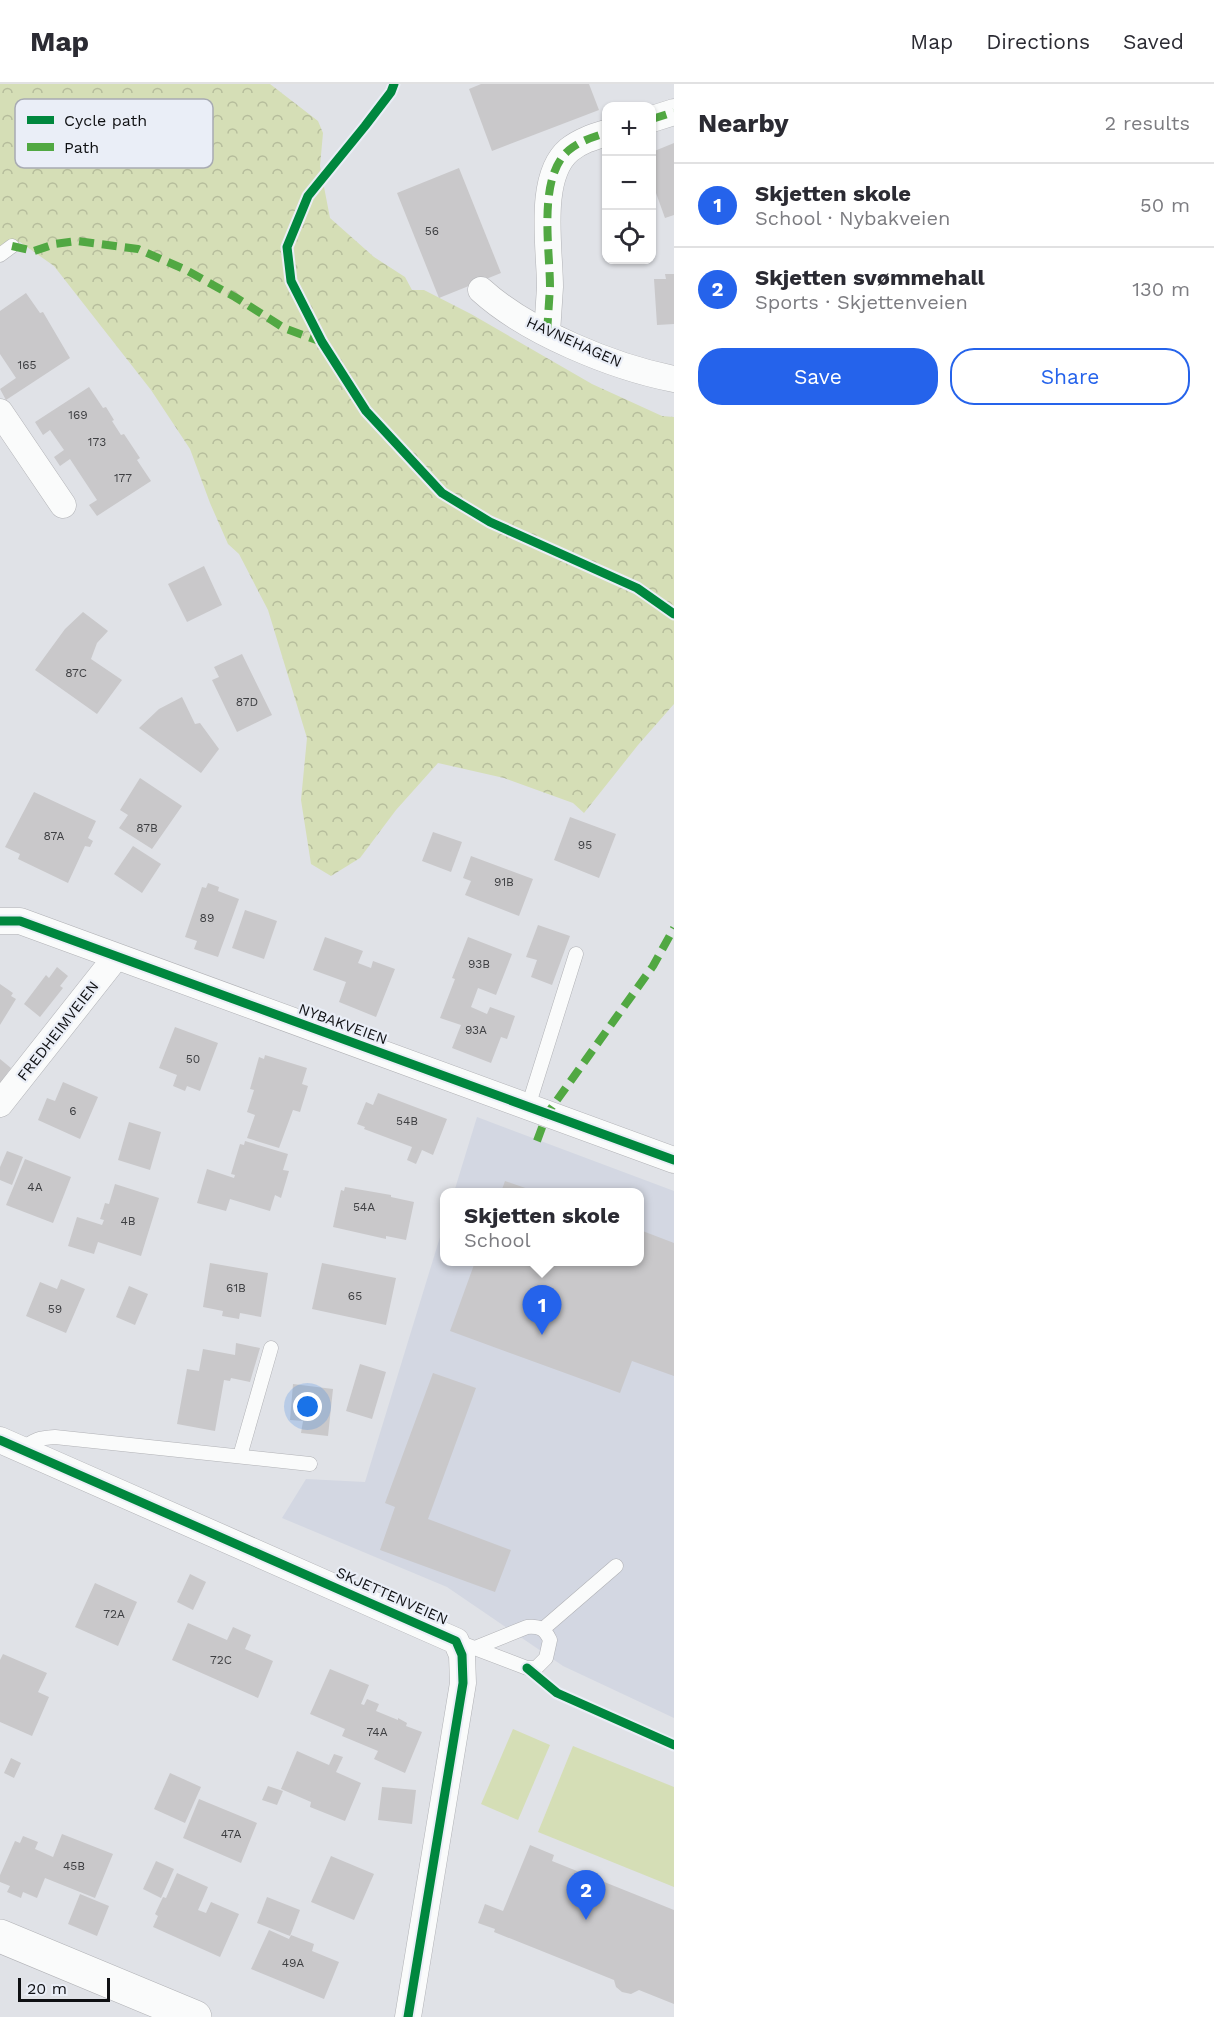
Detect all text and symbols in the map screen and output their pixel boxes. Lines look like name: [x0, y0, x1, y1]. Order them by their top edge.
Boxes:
text: Map: [30, 25, 89, 58]
text: Map: [910, 29, 953, 54]
text: Directions: [986, 29, 1090, 54]
text: Saved: [1123, 29, 1184, 54]
legend: [15, 99, 213, 168]
map controls: [602, 102, 656, 264]
button: +: [602, 102, 656, 156]
text: Nearby: [698, 108, 789, 138]
text: Cycle path: [64, 111, 147, 130]
text: 2 results: [1105, 111, 1190, 135]
text: Path: [64, 138, 99, 157]
button: −: [602, 156, 656, 210]
text: Skjetten skole: [755, 181, 911, 206]
text: 1: [713, 193, 722, 217]
text: 50 m: [1140, 193, 1190, 217]
text: School · Nybakveien: [755, 206, 950, 230]
button: locate: [602, 210, 656, 264]
house number: 56: [425, 224, 439, 238]
text: Skjetten svømmehall: [755, 265, 985, 290]
text: 2: [712, 277, 723, 301]
text: 130 m: [1132, 277, 1190, 301]
text: Sports · Skjettenveien: [755, 290, 968, 314]
street label: HAVNEHAGEN: [524, 313, 624, 371]
button: Save: [698, 348, 938, 405]
button: Share: [950, 348, 1190, 405]
house number: 165: [18, 358, 36, 372]
house number: 169: [68, 408, 88, 422]
house number: 173: [88, 435, 106, 449]
house number: 177: [114, 471, 132, 485]
house number: 87C: [65, 666, 87, 680]
house number: 87D: [236, 695, 258, 709]
house number: 87B: [136, 821, 158, 835]
house number: 87A: [44, 829, 65, 843]
house number: 95: [578, 838, 592, 852]
house number: 91B: [494, 875, 514, 889]
house number: 89: [200, 911, 214, 925]
house number: 93B: [468, 957, 490, 971]
street label: FREDHEIMVEIEN: [13, 978, 103, 1084]
street label: NYBAKVEIEN: [296, 1000, 390, 1048]
house number: 93A: [465, 1023, 487, 1037]
house number: 50: [186, 1052, 200, 1066]
house number: 6: [69, 1104, 77, 1118]
house number: 54B: [396, 1114, 418, 1128]
house number: 4A: [27, 1180, 43, 1194]
popup: [440, 1188, 644, 1266]
house number: 54A: [353, 1200, 375, 1214]
text: Skjetten skole: [464, 1203, 620, 1228]
house number: 4B: [120, 1214, 136, 1228]
text: School: [464, 1228, 531, 1252]
house number: 61B: [226, 1281, 246, 1295]
pin: 1: [522, 1286, 562, 1335]
house number: 65: [348, 1289, 362, 1303]
house number: 59: [48, 1302, 62, 1316]
your location: [293, 1392, 322, 1421]
street label: SKJETTENVEIEN: [333, 1563, 451, 1629]
house number: 72A: [103, 1607, 125, 1621]
house number: 72C: [210, 1653, 232, 1667]
house number: 74A: [366, 1725, 388, 1739]
house number: 47A: [221, 1827, 241, 1841]
house number: 45B: [63, 1859, 85, 1873]
pin: 2: [566, 1870, 606, 1920]
house number: 49A: [282, 1956, 304, 1970]
scale bar: [18, 1975, 110, 2002]
text: 20 m: [27, 1979, 67, 1998]

